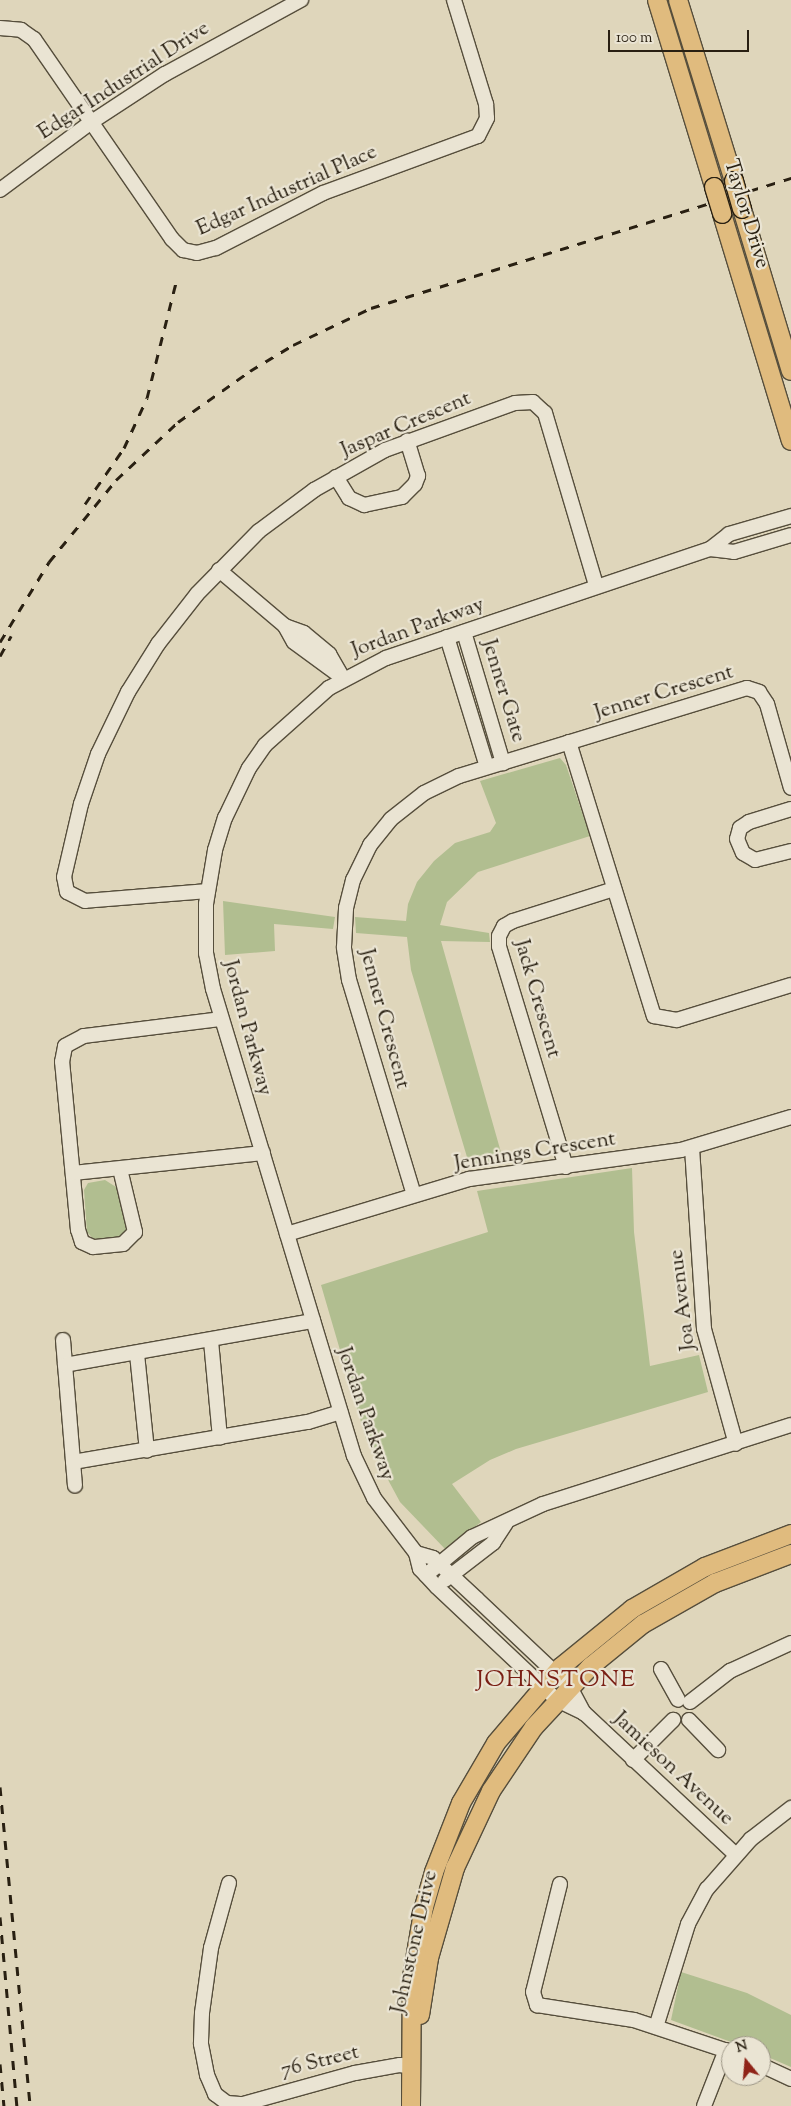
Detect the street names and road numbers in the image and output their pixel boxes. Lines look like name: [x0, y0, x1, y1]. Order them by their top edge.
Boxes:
street label: Edgar Industrial Drive: [34, 16, 214, 146]
street label: Edgar Industrial Place: [193, 140, 381, 242]
street label: Taylor Drive: [717, 156, 775, 272]
street label: Jaspar Crescent: [337, 386, 475, 464]
street label: Jordan Parkway: [348, 592, 488, 664]
street label: Jenner Gate: [475, 637, 531, 745]
street label: Jenner Crescent: [592, 660, 736, 726]
street label: Jack Crescent: [508, 937, 566, 1061]
street label: Jenner Crescent: [353, 946, 415, 1092]
street label: Jordan Parkway: [217, 958, 277, 1098]
street label: Jennings Crescent: [453, 1127, 617, 1177]
street label: Joa Avenue: [664, 1248, 702, 1352]
street label: Jordan Parkway: [330, 1344, 400, 1484]
street label: Jamieson Avenue: [608, 1707, 738, 1831]
street label: Johnstone Drive: [386, 1868, 444, 2016]
street label: 76 Street: [278, 2040, 362, 2084]

